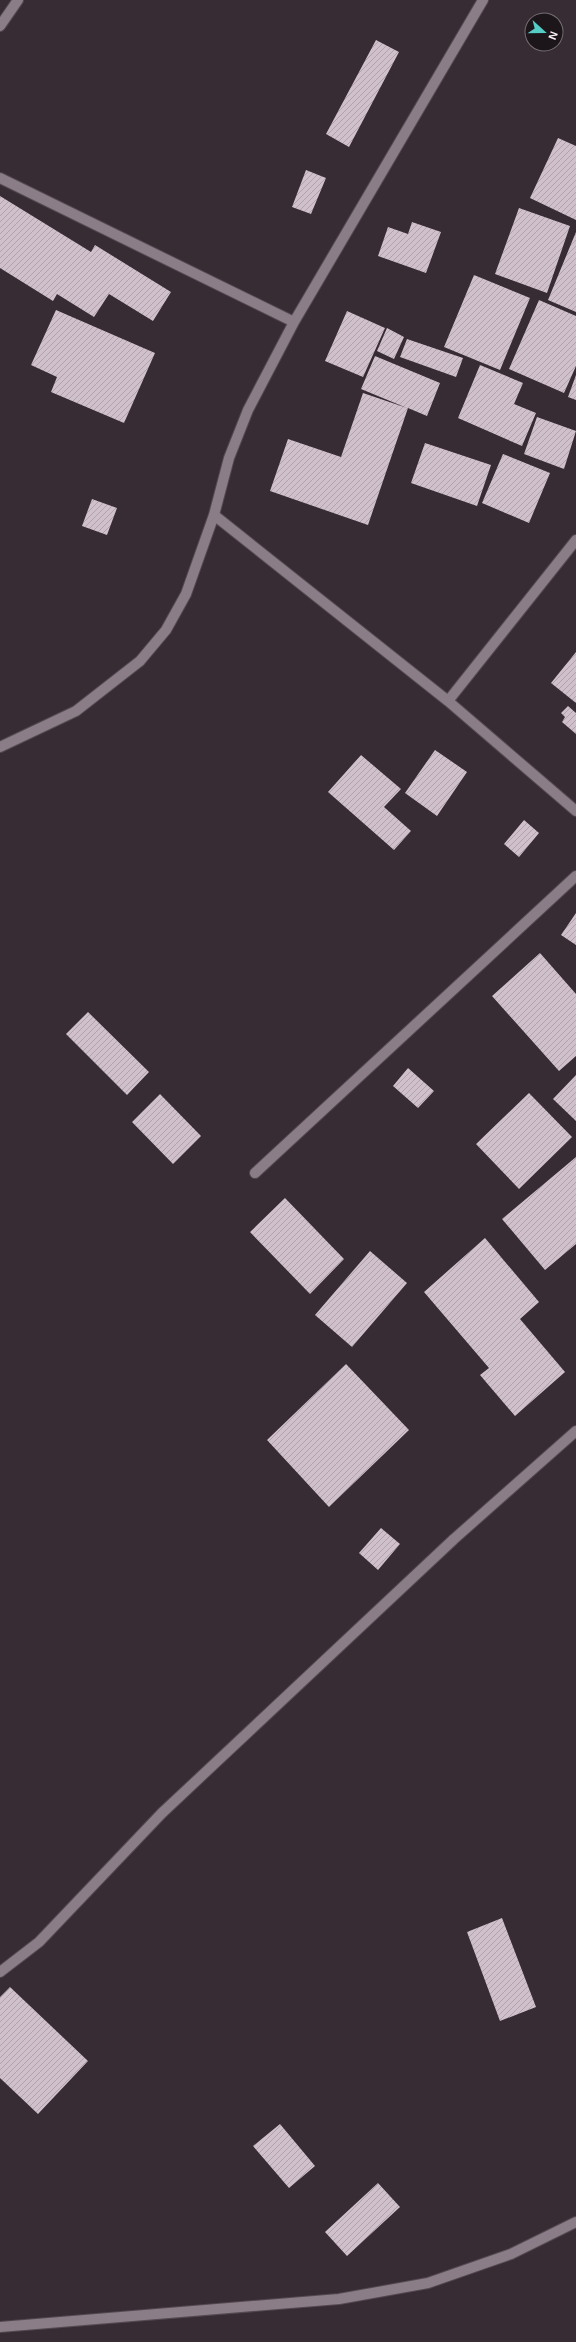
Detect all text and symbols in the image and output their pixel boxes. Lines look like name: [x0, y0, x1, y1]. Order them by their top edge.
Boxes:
north arrow: [524, 12, 564, 52]
text: N: [546, 30, 560, 41]

